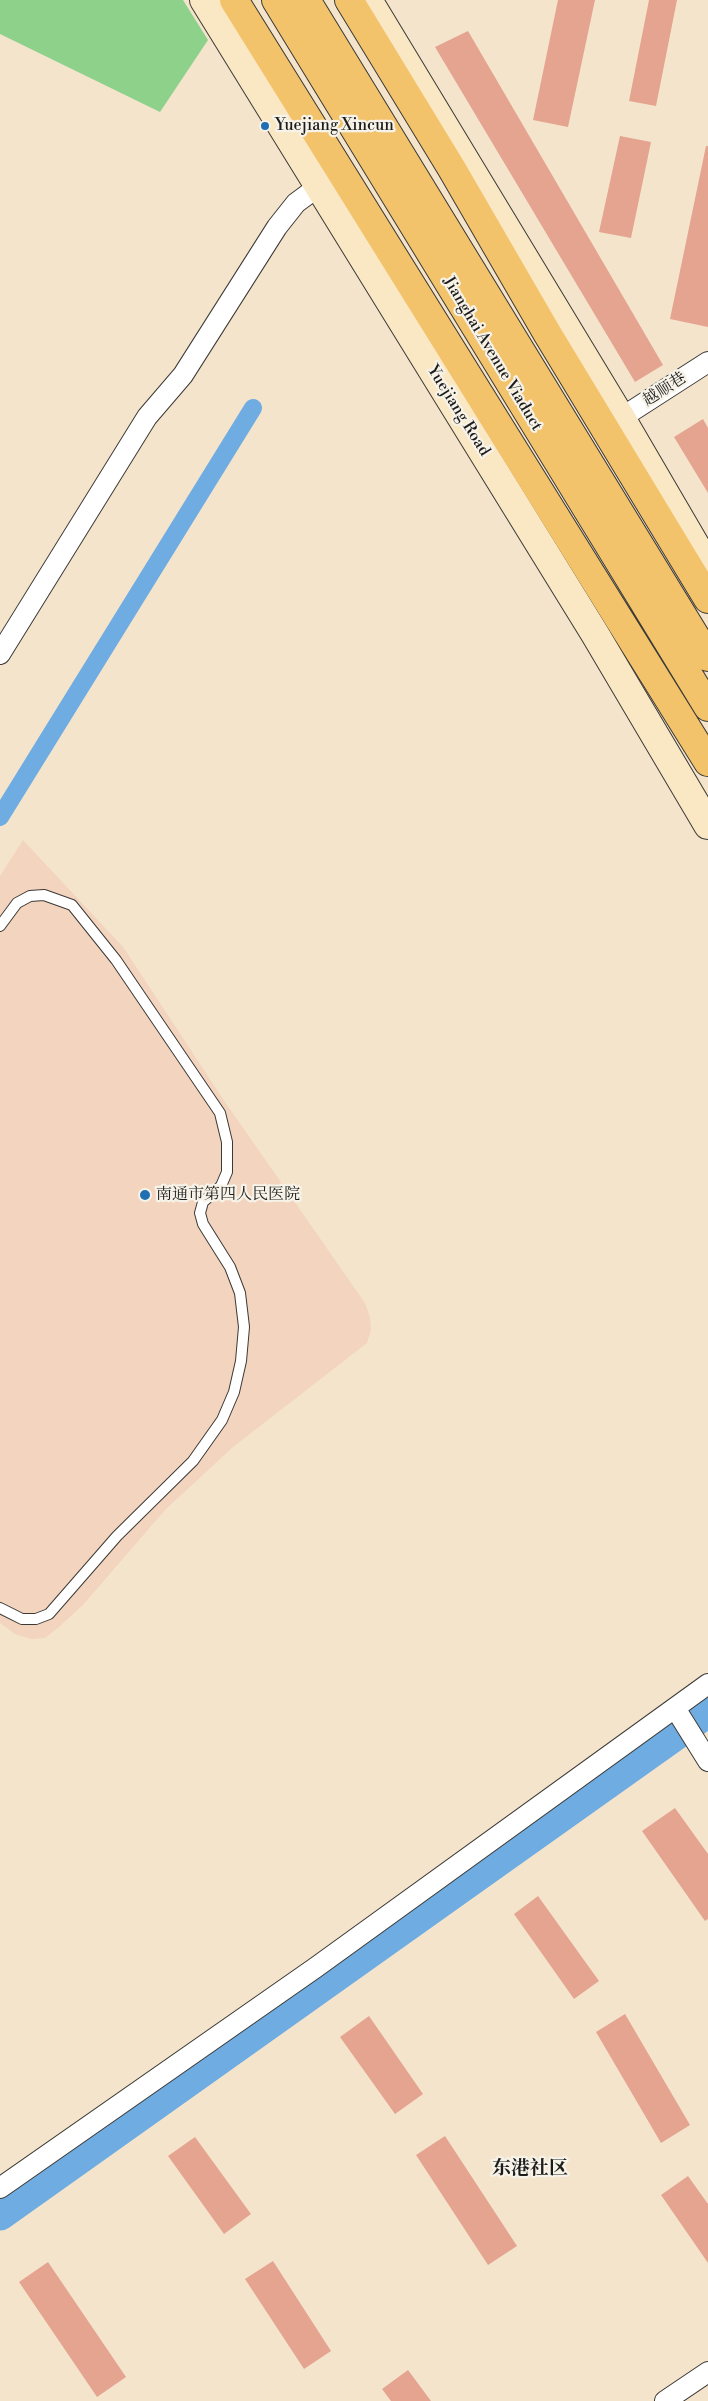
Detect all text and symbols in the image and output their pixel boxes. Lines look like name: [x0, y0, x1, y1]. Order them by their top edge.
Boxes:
place label: Yuejiang Xincun: [275, 116, 394, 136]
marker: Yuejiang Xincun: [259, 120, 271, 132]
street label: Jianghai Avenue Viaduct: [438, 273, 546, 435]
street label: Yuejiang Road: [422, 362, 494, 460]
street label: 越顺巷: [640, 369, 690, 411]
place label: 南通市第四人民医院: [156, 1185, 300, 1205]
marker: 南通市第四人民医院: [138, 1188, 152, 1202]
district label: 东港社区: [492, 2158, 568, 2180]

